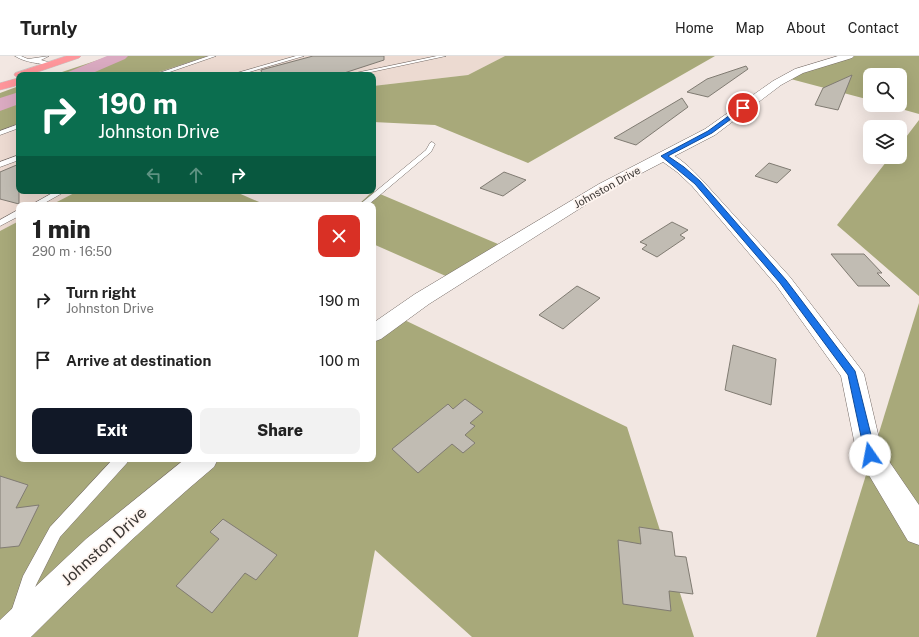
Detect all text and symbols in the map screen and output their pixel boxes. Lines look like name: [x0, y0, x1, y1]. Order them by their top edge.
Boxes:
text: Turnly: [20, 17, 77, 39]
text: Home: [675, 20, 714, 36]
text: Map: [736, 20, 764, 36]
text: About: [786, 20, 826, 36]
text: Contact: [848, 20, 899, 36]
map controls: [863, 68, 907, 164]
button: search: [863, 68, 907, 112]
text: 190 m: [98, 87, 178, 120]
icon: right: [32, 88, 84, 140]
pin: [726, 91, 760, 125]
icon: arrive: [732, 97, 754, 119]
button: layers: [863, 120, 907, 164]
text: Johnston Drive: [98, 121, 220, 142]
icon: left: [143, 164, 165, 186]
icon: ahead: [185, 164, 207, 186]
icon: right: [227, 164, 249, 186]
street label: Johnston Drive: [572, 164, 642, 210]
text: 1 min: [32, 215, 91, 243]
button: close: [318, 215, 360, 257]
text: 290 m · 16:50: [32, 244, 112, 259]
text: Turn right: [66, 284, 136, 301]
icon: right: [32, 289, 54, 311]
text: 190 m: [319, 292, 360, 309]
text: Johnston Drive: [66, 301, 154, 316]
icon: arrive: [32, 349, 54, 371]
text: Arrive at destination: [66, 352, 211, 369]
text: 100 m: [319, 352, 360, 369]
button: Exit: [32, 408, 192, 454]
button: Share: [200, 408, 360, 454]
position arrow: [849, 434, 891, 476]
street label: Johnston Drive: [58, 503, 150, 589]

